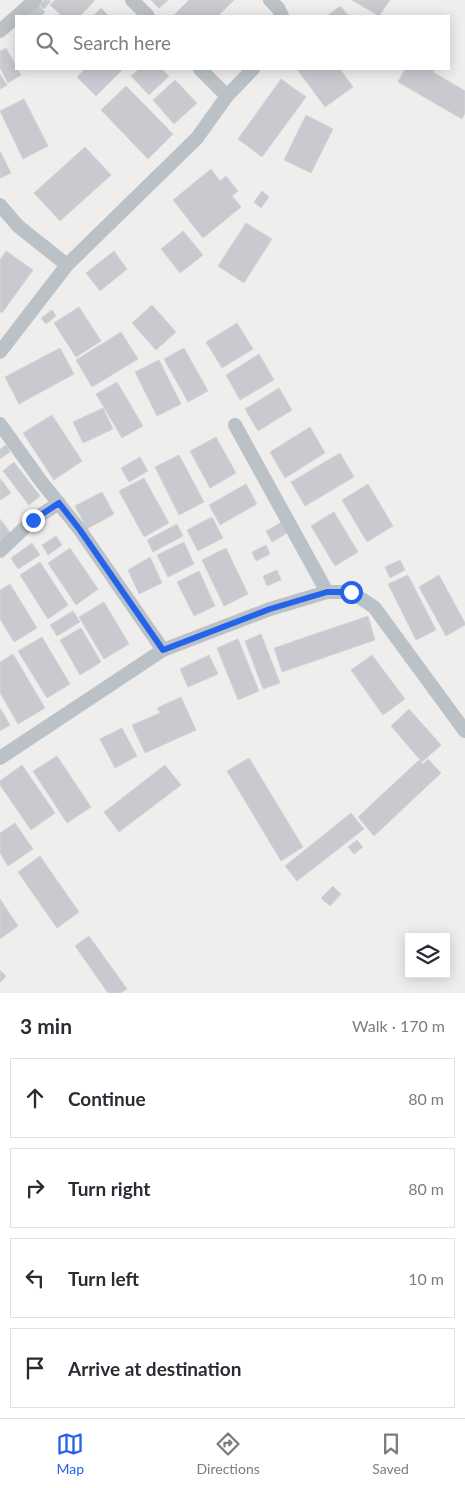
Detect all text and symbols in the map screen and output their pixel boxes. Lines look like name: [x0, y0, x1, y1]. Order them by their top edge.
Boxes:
search box: [15, 15, 450, 70]
icon: search: [33, 29, 61, 57]
text: Search here: [73, 31, 171, 54]
route end: [22, 509, 45, 532]
route start: [340, 581, 363, 604]
map controls: [405, 933, 450, 978]
button: layers: [405, 933, 450, 978]
text: 3 min: [20, 1013, 72, 1038]
text: Walk · 170 m: [352, 1016, 445, 1035]
icon: ahead: [21, 1084, 49, 1112]
text: Continue: [68, 1087, 146, 1110]
text: 80 m: [408, 1089, 444, 1108]
icon: right: [21, 1174, 49, 1202]
text: Turn right: [68, 1177, 150, 1200]
text: 80 m: [408, 1179, 444, 1198]
icon: left: [21, 1264, 49, 1292]
text: Turn left: [68, 1267, 139, 1290]
text: 10 m: [408, 1269, 444, 1288]
icon: arrive: [21, 1354, 49, 1382]
text: Arrive at destination: [68, 1357, 241, 1380]
tab: Map: [56, 1430, 84, 1477]
tab: Directions: [197, 1430, 260, 1477]
tab: Saved: [372, 1430, 409, 1477]

